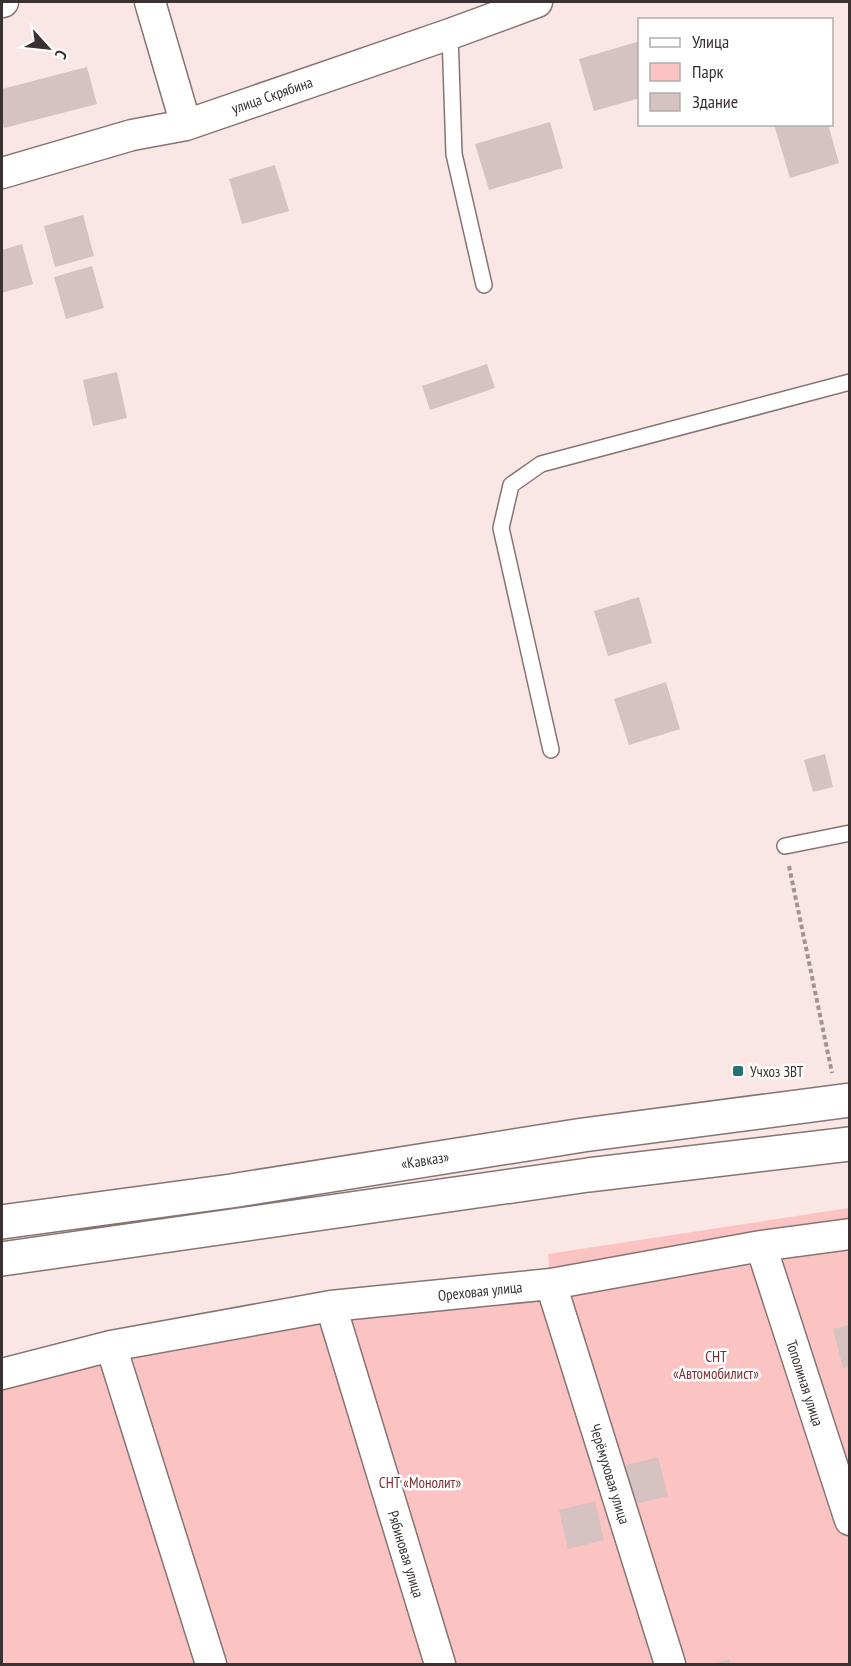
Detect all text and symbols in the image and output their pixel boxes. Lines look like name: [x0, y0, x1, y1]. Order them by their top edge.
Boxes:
north arrow: [18, 18, 78, 78]
legend: [638, 18, 833, 126]
text: Улица: [692, 30, 729, 53]
text: С: [50, 47, 72, 63]
text: Парк: [692, 60, 723, 83]
street label: улица Скрябина: [229, 72, 315, 118]
text: Здание: [692, 90, 738, 113]
place label: Учхоз ЗВТ: [750, 1062, 804, 1081]
marker: Учхоз ЗВТ: [731, 1064, 745, 1078]
street label: «Кавказ»: [400, 1147, 450, 1173]
street label: Ореховая улица: [437, 1277, 523, 1305]
street label: Тополиная улица: [782, 1338, 828, 1428]
park label: СНТ «Автомобилист»: [673, 1347, 759, 1383]
street label: Черёмуховая улица: [586, 1422, 634, 1526]
park label: СНТ «Монолит»: [379, 1473, 461, 1492]
street label: Рябиновая улица: [384, 1508, 428, 1600]

